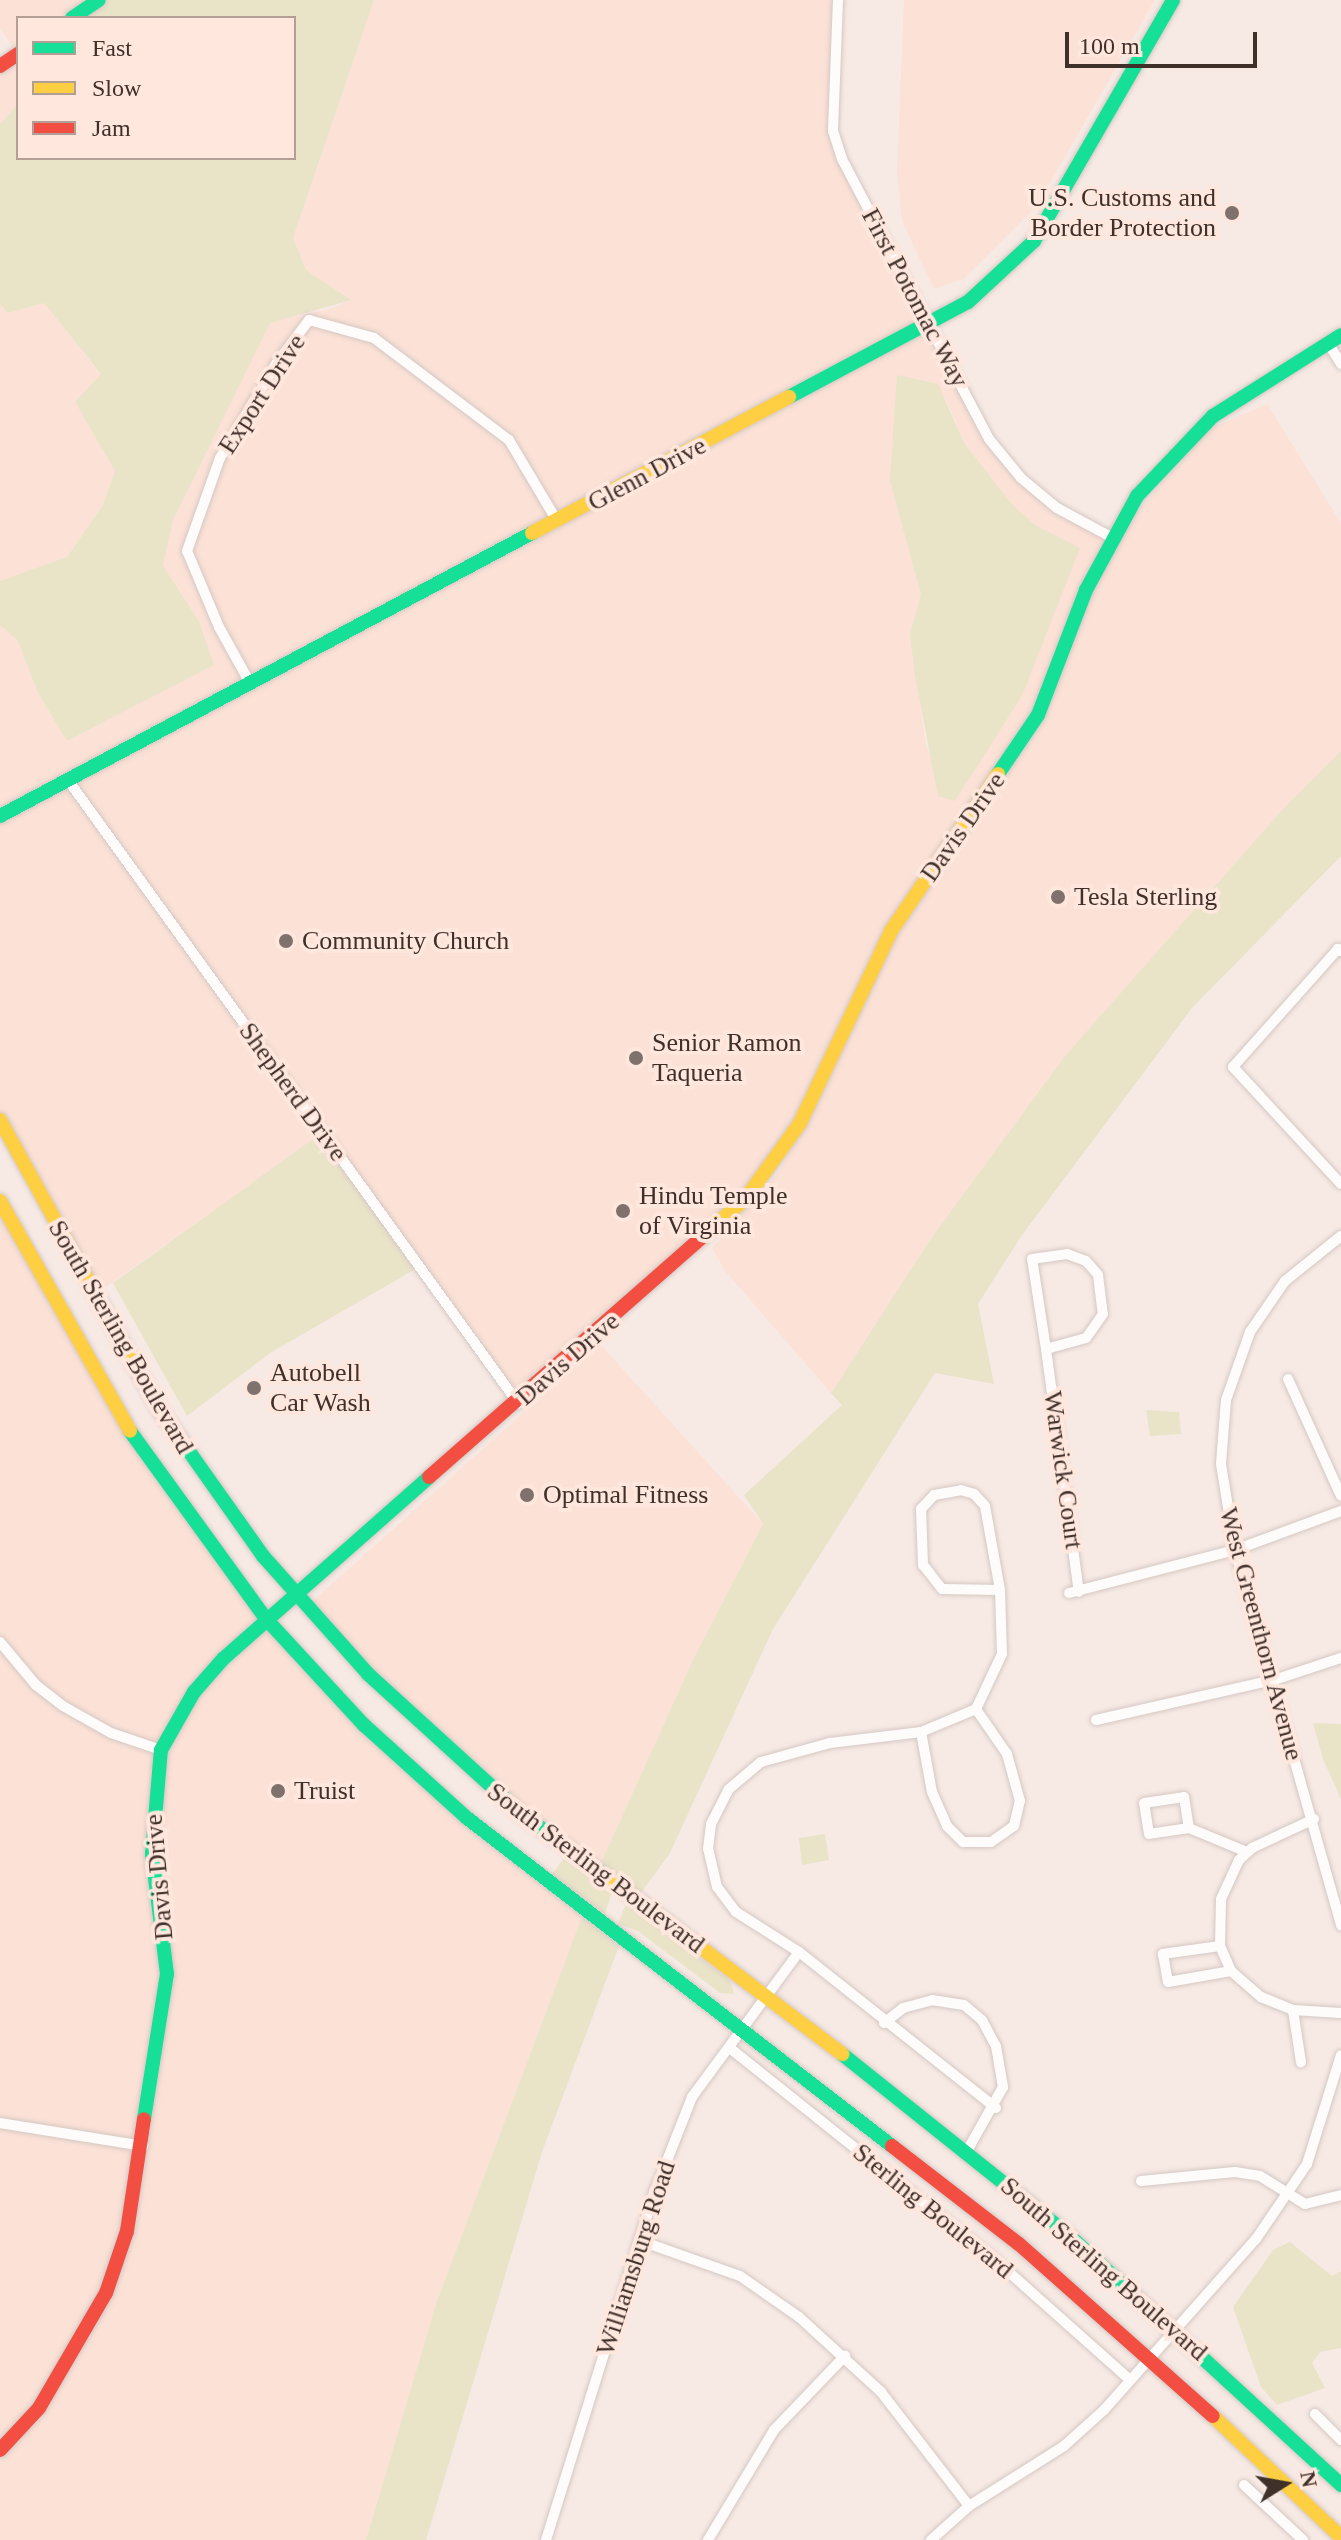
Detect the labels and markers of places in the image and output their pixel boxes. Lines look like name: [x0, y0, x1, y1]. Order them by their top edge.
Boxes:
place label: U.S. Customs and Border Protection: [1028, 182, 1216, 244]
marker: U.S. Customs and Border Protection: [1223, 204, 1241, 222]
place label: Tesla Sterling: [1074, 881, 1217, 913]
marker: Tesla Sterling: [1049, 888, 1067, 906]
place label: Community Church: [302, 925, 509, 957]
marker: Community Church: [277, 932, 295, 950]
place label: Senior Ramon Taqueria: [652, 1027, 801, 1088]
marker: Senior Ramon Taqueria: [627, 1049, 645, 1067]
place label: Hindu Temple of Virginia: [639, 1180, 788, 1242]
marker: Hindu Temple of Virginia: [614, 1202, 632, 1220]
place label: Autobell Car Wash: [270, 1357, 371, 1418]
marker: Autobell Car Wash: [245, 1379, 263, 1397]
place label: Optimal Fitness: [543, 1479, 708, 1511]
marker: Optimal Fitness: [518, 1486, 536, 1504]
place label: Truist: [294, 1775, 355, 1807]
marker: Truist: [269, 1782, 287, 1800]

